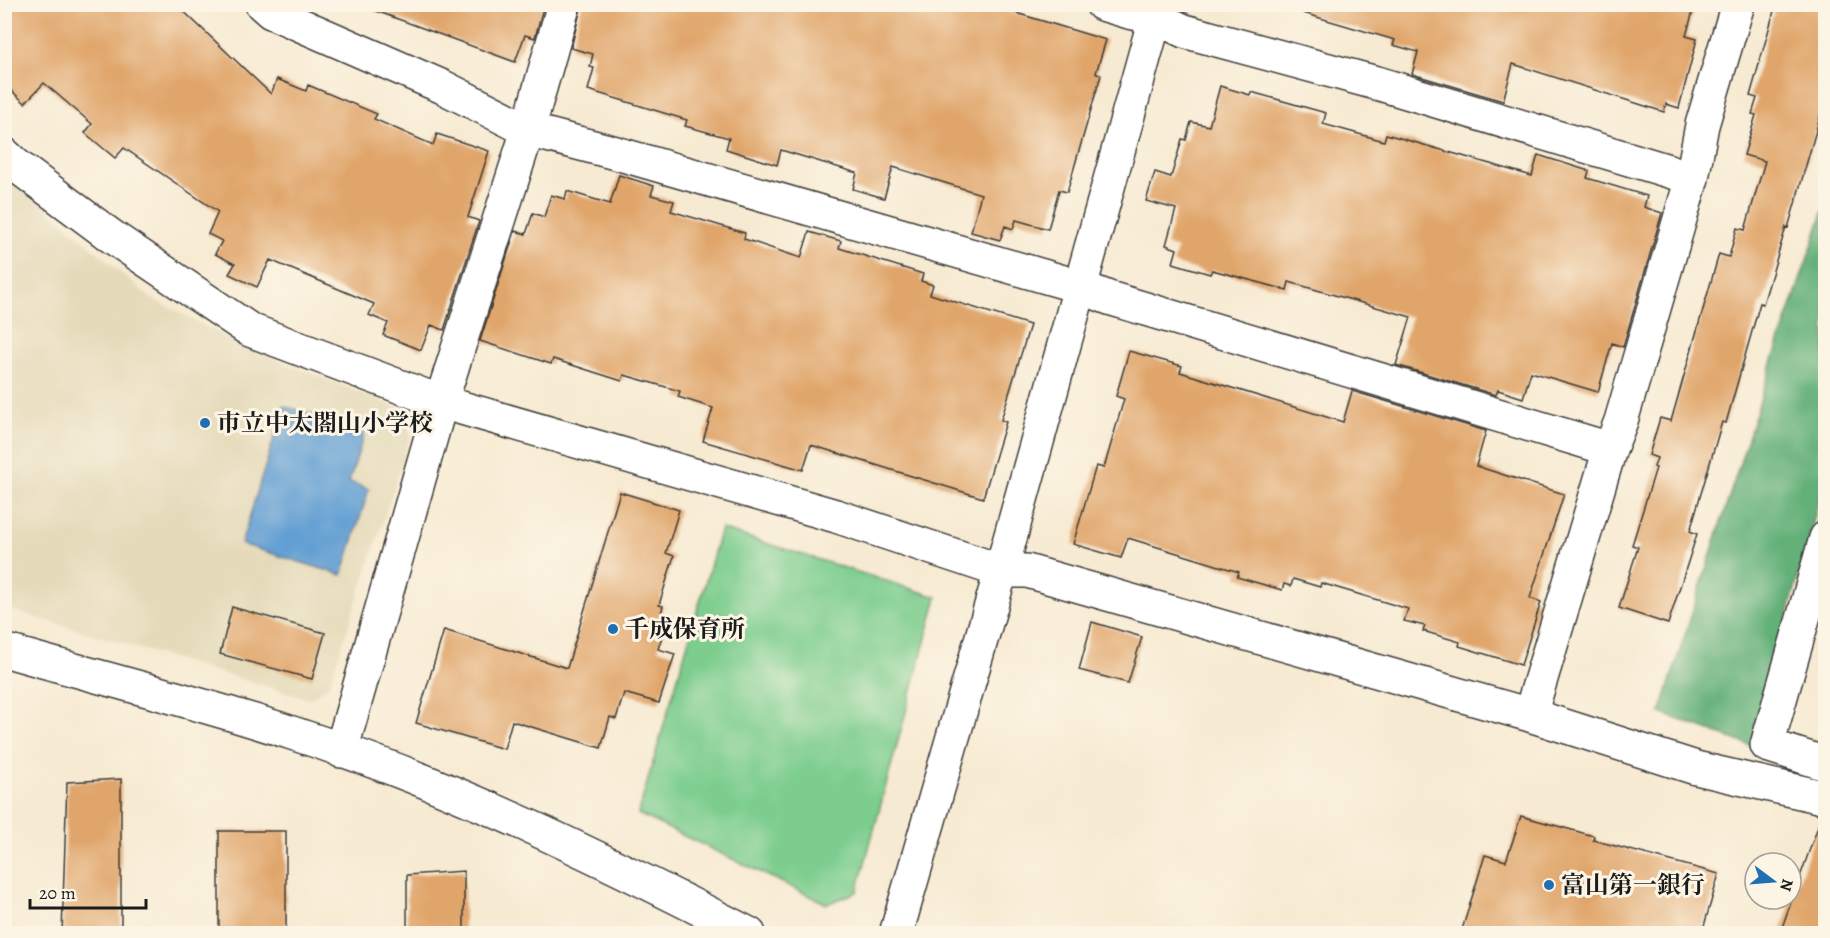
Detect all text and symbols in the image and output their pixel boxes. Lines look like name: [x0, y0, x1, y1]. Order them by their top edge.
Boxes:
place label: 市立中太閤山小学校: [217, 407, 433, 439]
marker: 市立中太閤山小学校: [198, 416, 212, 430]
place label: 千成保育所: [625, 613, 745, 645]
marker: 千成保育所: [606, 622, 620, 636]
north arrow: [1743, 851, 1803, 911]
place label: 富山第一銀行: [1561, 869, 1705, 901]
scale bar: [30, 872, 146, 910]
text: N: [1774, 876, 1799, 894]
marker: 富山第一銀行: [1542, 878, 1556, 892]
text: 20 m: [39, 881, 76, 905]

